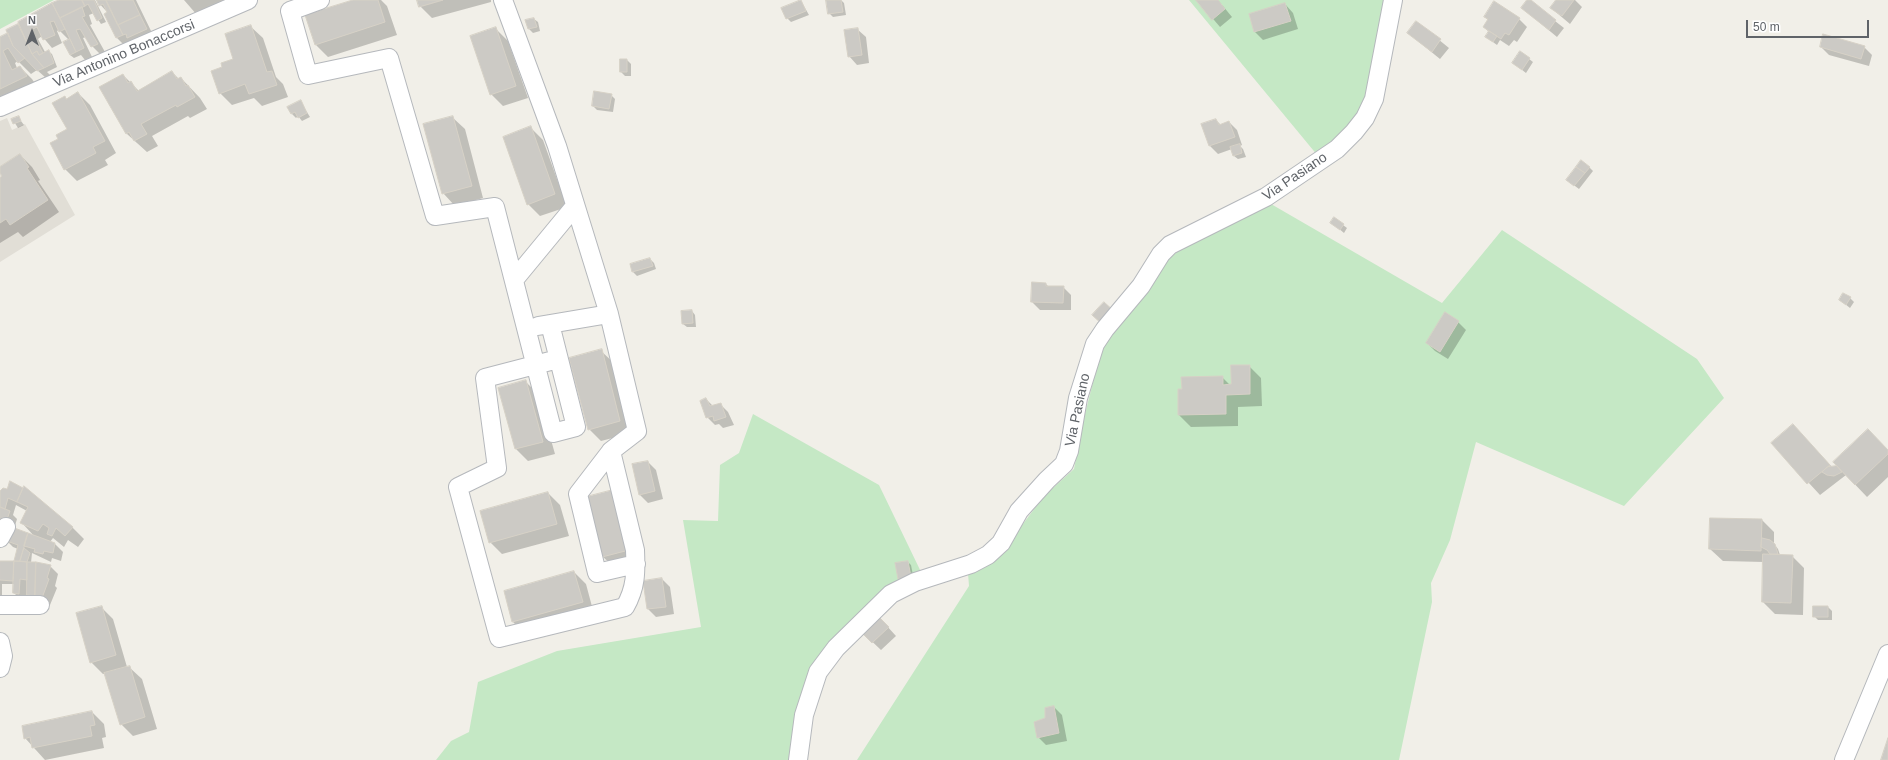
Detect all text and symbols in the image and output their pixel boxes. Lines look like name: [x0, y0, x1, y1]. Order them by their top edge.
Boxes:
north arrow: [12, 12, 52, 52]
scale bar: [1748, 12, 1871, 38]
text: N: [28, 14, 36, 26]
street label: Via Antonino Bonaccorsi: [51, 17, 197, 91]
text: 50 m: [1753, 20, 1780, 34]
street label: Via Pasiano: [1259, 149, 1331, 205]
street label: Via Pasiano: [1062, 372, 1094, 448]

